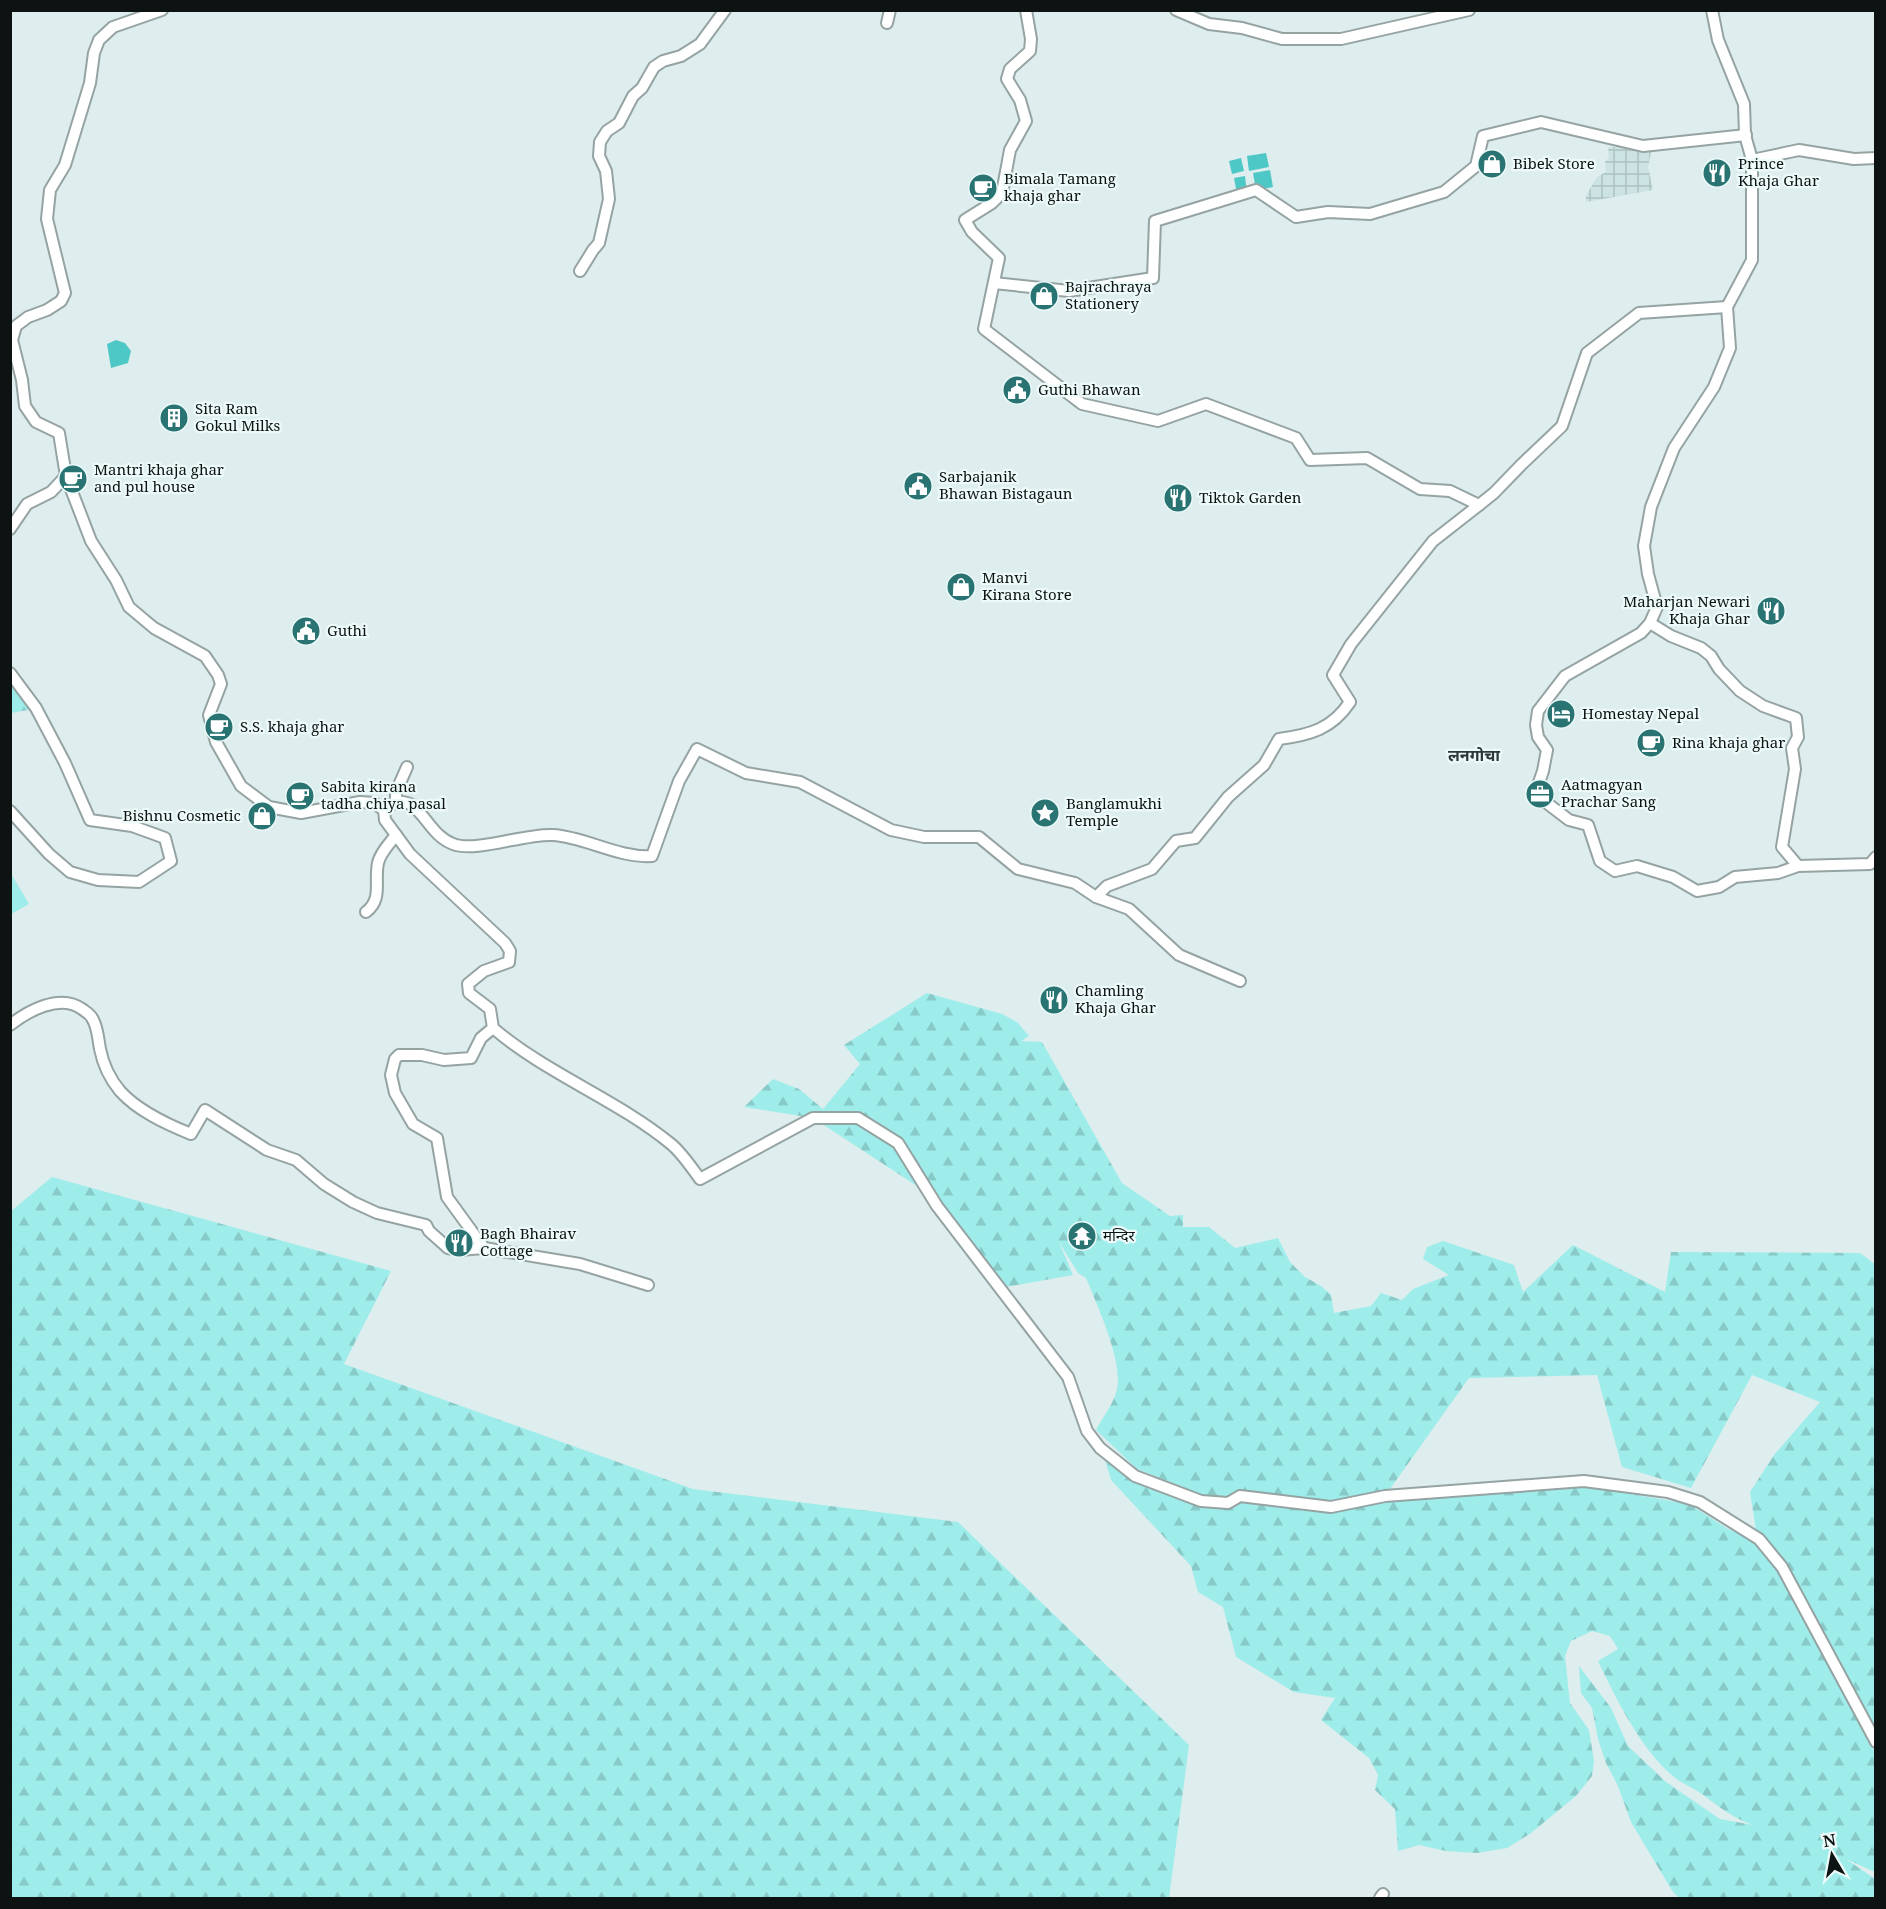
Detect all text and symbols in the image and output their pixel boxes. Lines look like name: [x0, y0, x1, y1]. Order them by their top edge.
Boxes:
shop icon: Bibek Store: [1476, 148, 1508, 180]
place label: Bibek Store: [1513, 153, 1595, 173]
place label: Prince Khaja Ghar: [1738, 153, 1819, 190]
restaurant icon: Prince Khaja Ghar: [1701, 157, 1733, 189]
place label: Bimala Tamang khaja ghar: [1004, 168, 1116, 205]
cafe icon: Bimala Tamang khaja ghar: [967, 172, 999, 204]
place label: Bajrachraya Stationery: [1065, 276, 1152, 313]
shop icon: Bajrachraya Stationery: [1028, 280, 1060, 312]
public building icon: Guthi Bhawan: [1001, 374, 1033, 406]
place label: Guthi Bhawan: [1038, 379, 1141, 399]
place label: Sita Ram Gokul Milks: [195, 398, 281, 435]
building icon: Sita Ram Gokul Milks: [158, 402, 190, 434]
place label: Mantri khaja ghar and pul house: [94, 459, 224, 496]
cafe icon: Mantri khaja ghar and pul house: [57, 463, 89, 495]
place label: Sarbajanik Bhawan Bistagaun: [939, 466, 1073, 503]
public building icon: Sarbajanik Bhawan Bistagaun: [902, 470, 934, 502]
restaurant icon: Tiktok Garden: [1162, 482, 1194, 514]
place label: Tiktok Garden: [1199, 487, 1302, 507]
place label: Manvi Kirana Store: [982, 567, 1072, 604]
shop icon: Manvi Kirana Store: [945, 571, 977, 603]
place label: Maharjan Newari Khaja Ghar: [1623, 591, 1750, 628]
restaurant icon: Maharjan Newari Khaja Ghar: [1755, 595, 1787, 627]
public building icon: Guthi: [290, 615, 322, 647]
place label: Guthi: [327, 620, 367, 640]
hotel icon: Homestay Nepal: [1545, 698, 1577, 730]
place label: Homestay Nepal: [1582, 703, 1699, 723]
cafe icon: S.S. khaja ghar: [203, 711, 235, 743]
place label: S.S. khaja ghar: [240, 716, 344, 736]
cafe icon: Rina khaja ghar: [1635, 727, 1667, 759]
place label: Rina khaja ghar: [1672, 732, 1785, 752]
district label: लनगोचा: [1448, 744, 1500, 766]
place label: Aatmagyan Prachar Sang: [1561, 774, 1656, 811]
place label: Sabita kirana tadha chiya pasal: [321, 776, 446, 813]
office icon: Aatmagyan Prachar Sang: [1524, 778, 1556, 810]
cafe icon: Sabita kirana tadha chiya pasal: [284, 780, 316, 812]
place label: Banglamukhi Temple: [1066, 793, 1162, 830]
place icon: Banglamukhi Temple: [1029, 797, 1061, 829]
shop icon: Bishnu Cosmetic: [246, 800, 278, 832]
place label: Bishnu Cosmetic: [123, 805, 241, 825]
place label: Chamling Khaja Ghar: [1075, 980, 1156, 1017]
restaurant icon: Chamling Khaja Ghar: [1038, 984, 1070, 1016]
temple icon: मन्दिर: [1066, 1220, 1098, 1252]
place label: Bagh Bhairav Cottage: [480, 1223, 577, 1260]
place label: मन्दिर: [1103, 1225, 1135, 1245]
restaurant icon: Bagh Bhairav Cottage: [443, 1227, 475, 1259]
north arrow: [1802, 1825, 1862, 1885]
text: N: [1821, 1828, 1838, 1852]

